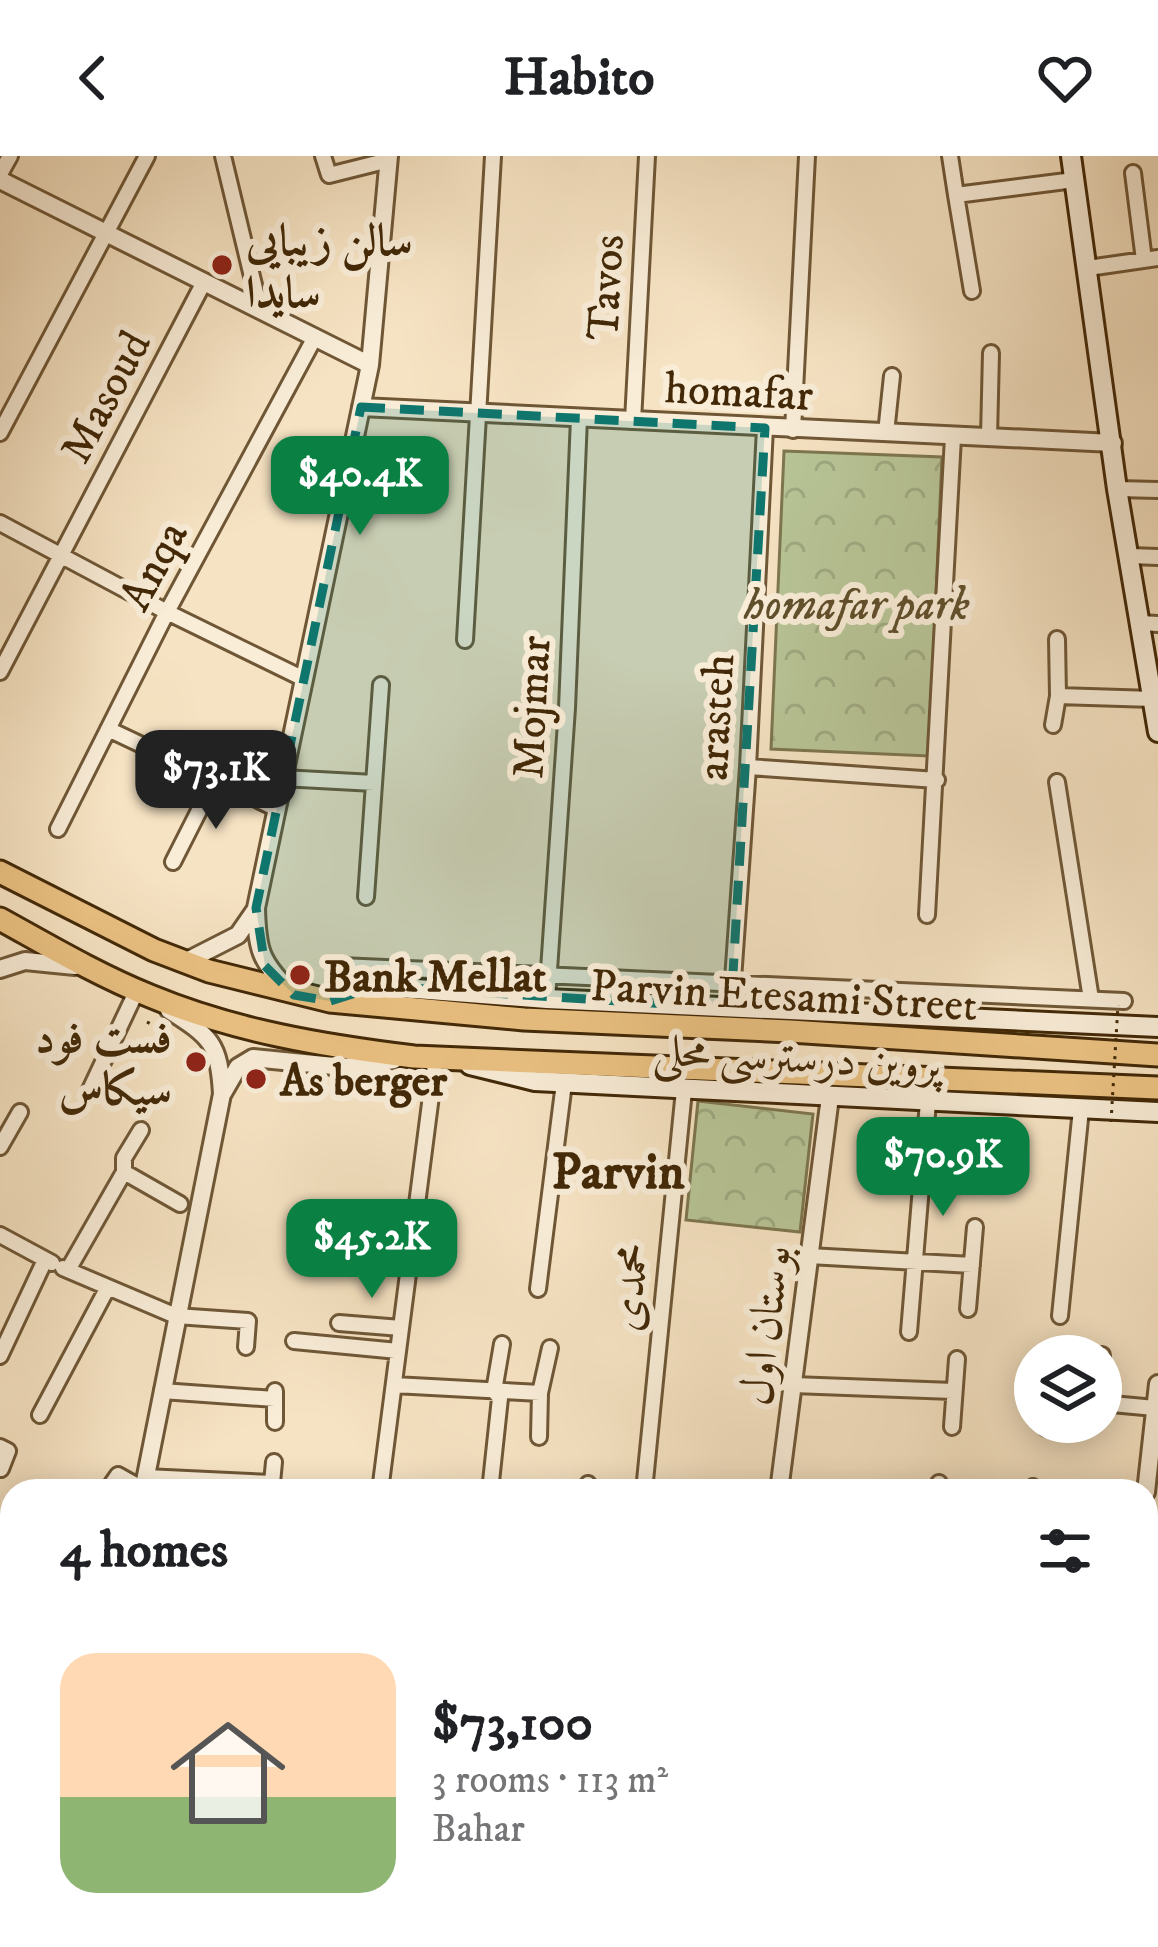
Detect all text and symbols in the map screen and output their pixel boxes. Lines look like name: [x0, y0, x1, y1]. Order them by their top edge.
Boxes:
icon: back: [60, 45, 126, 111]
text: Habito: [504, 45, 654, 112]
icon: heart: [1032, 45, 1098, 111]
place label: سالن زیبایی سایدا: [245, 214, 413, 322]
street label: Tavos: [576, 233, 638, 341]
marker: سالن زیبایی سایدا: [209, 252, 235, 278]
street label: Masoud: [49, 321, 165, 473]
street label: homafar: [663, 361, 815, 425]
pin: $40.4K: [262, 436, 458, 538]
text: $40.4K: [298, 450, 422, 499]
street label: Anqa: [108, 512, 201, 621]
park label: homafar park: [744, 578, 970, 634]
street label: Mojmar: [501, 634, 565, 780]
street label: arasteh: [686, 652, 748, 782]
pin: $73.1K: [118, 730, 314, 832]
text: $73.1K: [162, 744, 270, 793]
place label: Bank Mellat: [324, 950, 547, 1006]
street label: Parvin Etesami Street: [589, 959, 979, 1035]
marker: Bank Mellat: [287, 962, 313, 988]
place label: فست فود سیکاس: [35, 1011, 172, 1119]
street label: پروین درسترسی محلی: [651, 1023, 946, 1097]
marker: فست فود سیکاس: [183, 1049, 209, 1075]
place label: As berger: [279, 1054, 448, 1110]
marker: As berger: [243, 1066, 269, 1092]
pin: $70.9K: [845, 1117, 1041, 1219]
text: $70.9K: [884, 1131, 1002, 1180]
district label: Parvin: [551, 1141, 685, 1205]
pin: $45.2K: [274, 1199, 470, 1301]
text: $45.2K: [313, 1213, 431, 1262]
street label: محمدی: [599, 1240, 663, 1334]
street label: بوستان اول: [729, 1242, 805, 1409]
map controls: [1014, 1335, 1122, 1443]
button: layers: [1014, 1335, 1122, 1443]
icon: filters: [1032, 1518, 1098, 1584]
text: 4 homes: [60, 1519, 228, 1583]
text: $73,100: [432, 1692, 593, 1756]
icon: home: [156, 1701, 300, 1845]
text: 3 rooms · 113 m²: [432, 1756, 668, 1805]
text: Bahar: [432, 1805, 525, 1854]

